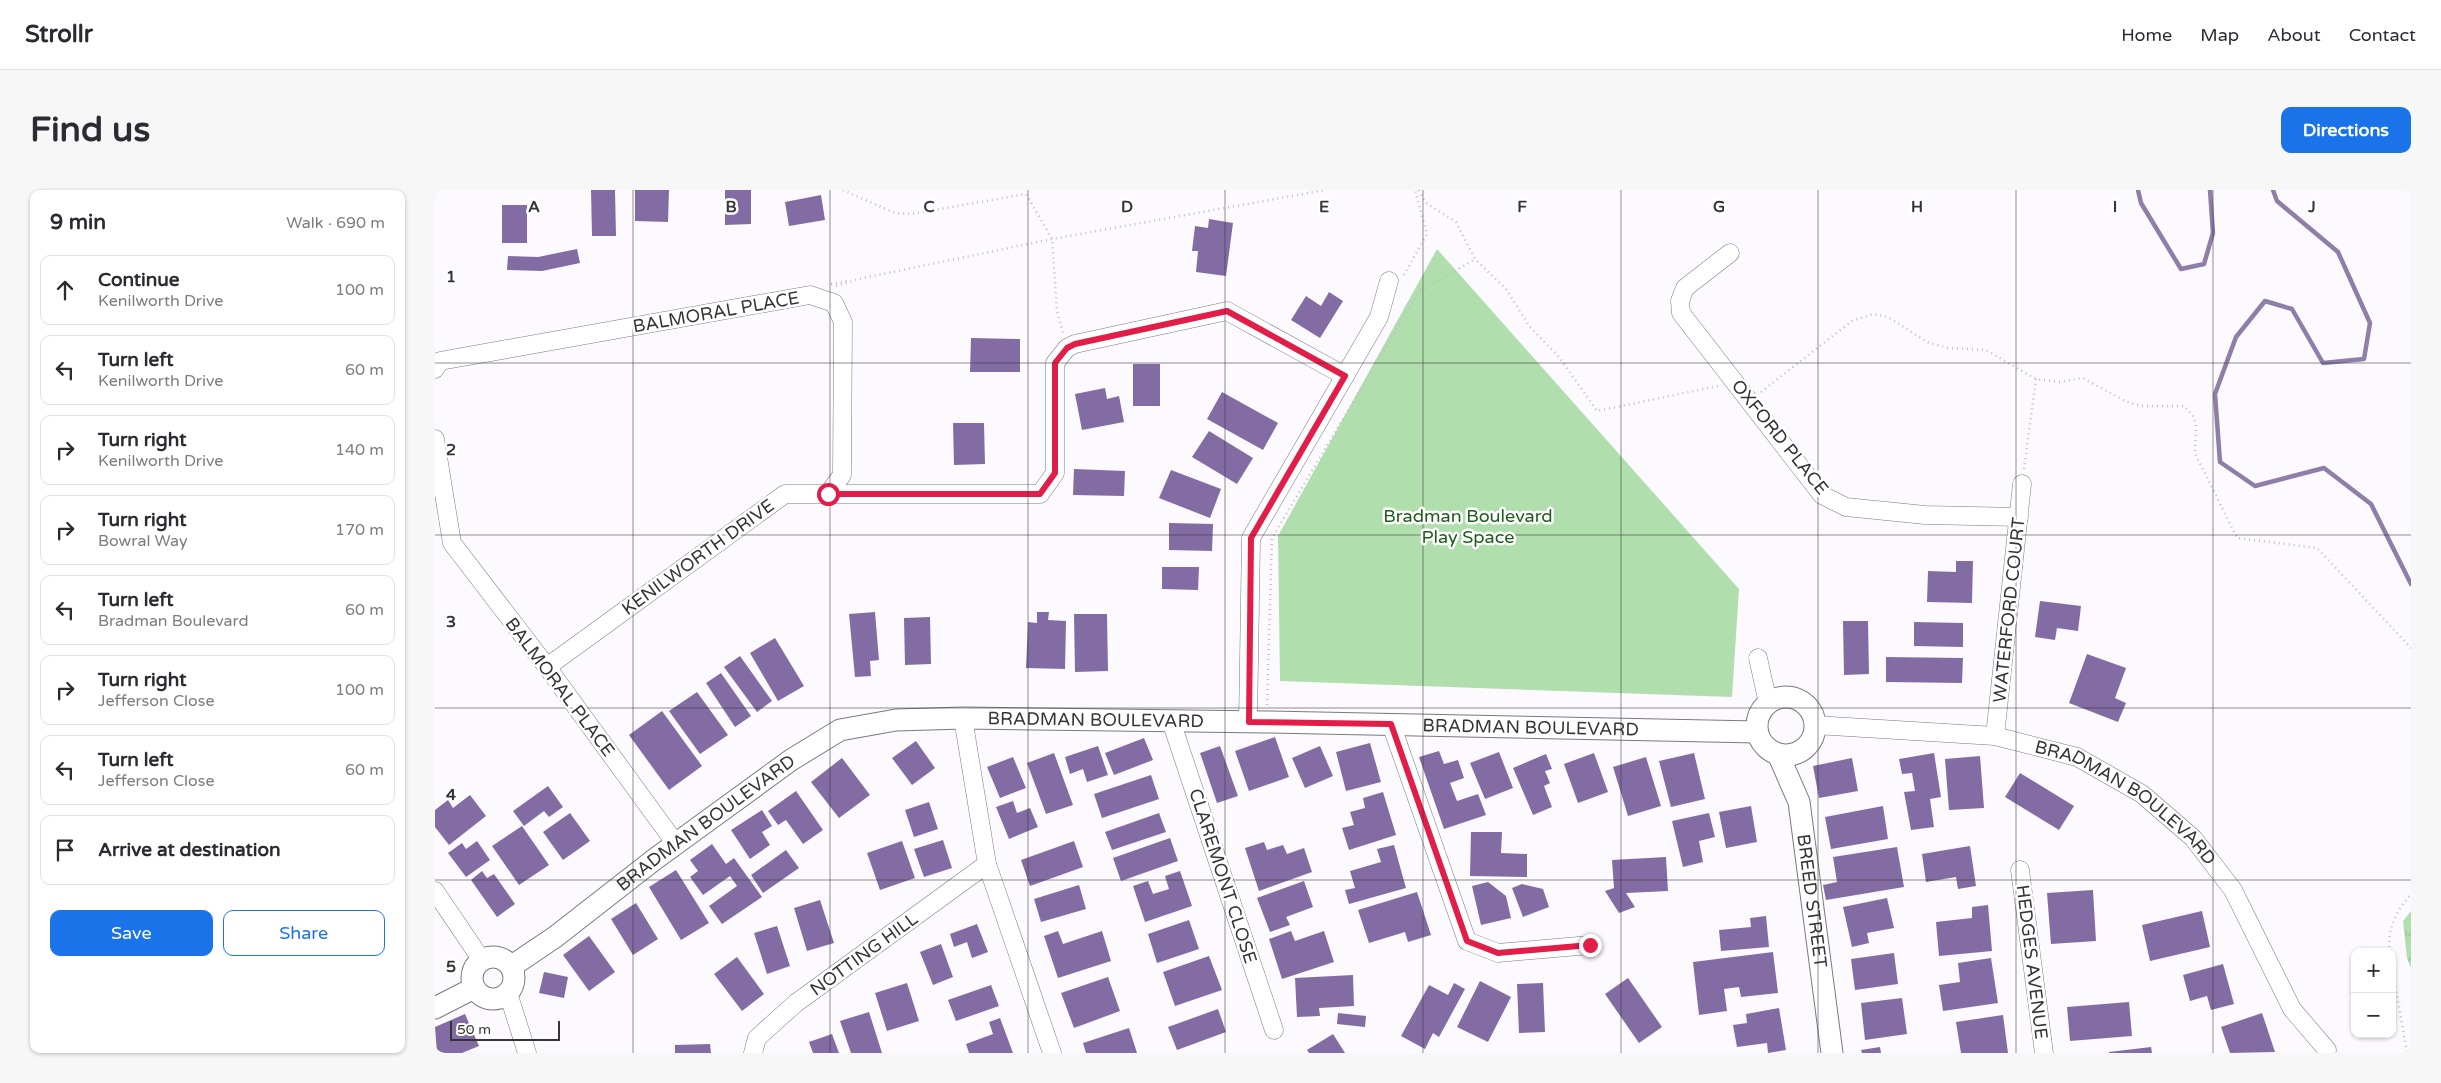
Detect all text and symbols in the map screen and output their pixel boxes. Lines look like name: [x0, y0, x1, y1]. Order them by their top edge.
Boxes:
text: Strollr: [25, 20, 93, 49]
text: Home: [2121, 24, 2172, 46]
text: Map: [2200, 24, 2239, 46]
text: About: [2267, 24, 2321, 46]
text: Contact: [2349, 24, 2416, 46]
button: Directions: [2281, 107, 2411, 153]
text: Find us: [30, 109, 150, 151]
text: A: [528, 197, 540, 217]
text: B: [725, 197, 737, 217]
text: C: [923, 197, 935, 217]
text: D: [1121, 197, 1133, 217]
text: E: [1319, 197, 1329, 217]
text: F: [1517, 197, 1527, 217]
text: G: [1713, 197, 1725, 217]
text: H: [1911, 197, 1923, 217]
text: I: [2113, 197, 2117, 217]
text: J: [2307, 197, 2316, 217]
text: 9 min: [50, 210, 106, 235]
text: Walk · 690 m: [286, 213, 385, 233]
text: 1: [446, 267, 456, 287]
text: Continue: [98, 269, 180, 291]
icon: ahead: [51, 276, 79, 304]
text: 100 m: [335, 280, 384, 300]
street label: BALMORAL PLACE: [631, 287, 801, 337]
text: Kenilworth Drive: [98, 291, 223, 311]
text: Turn left: [98, 349, 174, 371]
icon: left: [51, 356, 79, 384]
text: 60 m: [345, 360, 384, 380]
text: Kenilworth Drive: [98, 371, 223, 391]
street label: OXFORD PLACE: [1727, 375, 1833, 499]
text: Turn right: [98, 429, 186, 451]
icon: right: [51, 436, 79, 464]
text: 140 m: [335, 440, 384, 460]
text: 2: [446, 440, 456, 460]
text: Kenilworth Drive: [98, 451, 223, 471]
route start: [817, 483, 840, 506]
street label: KENILWORTH DRIVE: [617, 494, 779, 620]
park label: Bradman Boulevard Play Space: [1383, 505, 1553, 548]
text: Turn right: [98, 509, 186, 531]
icon: right: [51, 516, 79, 544]
street label: WATERFORD COURT: [1988, 516, 2030, 704]
text: 170 m: [335, 520, 384, 540]
text: Bowral Way: [98, 531, 188, 551]
text: Turn left: [98, 589, 174, 611]
icon: left: [51, 596, 79, 624]
text: 60 m: [345, 600, 384, 620]
text: Bradman Boulevard: [98, 611, 249, 631]
text: 3: [446, 612, 456, 632]
street label: BALMORAL PLACE: [500, 613, 620, 761]
text: Turn right: [98, 669, 186, 691]
icon: right: [51, 676, 79, 704]
text: 100 m: [335, 680, 384, 700]
text: Jefferson Close: [98, 691, 215, 711]
street label: BRADMAN BOULEVARD: [987, 707, 1204, 732]
street label: BRADMAN BOULEVARD: [1422, 714, 1639, 741]
street label: BRADMAN BOULEVARD: [2032, 736, 2221, 869]
text: Turn left: [98, 749, 174, 771]
street label: BRADMAN BOULEVARD: [612, 750, 799, 896]
icon: left: [51, 756, 79, 784]
text: 60 m: [345, 760, 384, 780]
text: Jefferson Close: [98, 771, 215, 791]
text: 4: [446, 785, 456, 805]
street label: CLAREMONT CLOSE: [1184, 786, 1262, 966]
street label: BREED STREET: [1792, 833, 1832, 969]
icon: arrive: [51, 836, 79, 864]
text: Arrive at destination: [98, 839, 281, 861]
street label: HEDGES AVENUE: [2012, 883, 2052, 1041]
street label: NOTTING HILL: [806, 907, 923, 1000]
button: Save: [50, 910, 213, 956]
button: Share: [223, 910, 385, 956]
route end: [1579, 934, 1602, 957]
map controls: [2351, 948, 2396, 1038]
button: +: [2351, 948, 2396, 993]
text: 5: [446, 957, 456, 977]
button: −: [2351, 993, 2396, 1038]
scale bar: [450, 1018, 560, 1041]
text: 50 m: [457, 1021, 491, 1038]

